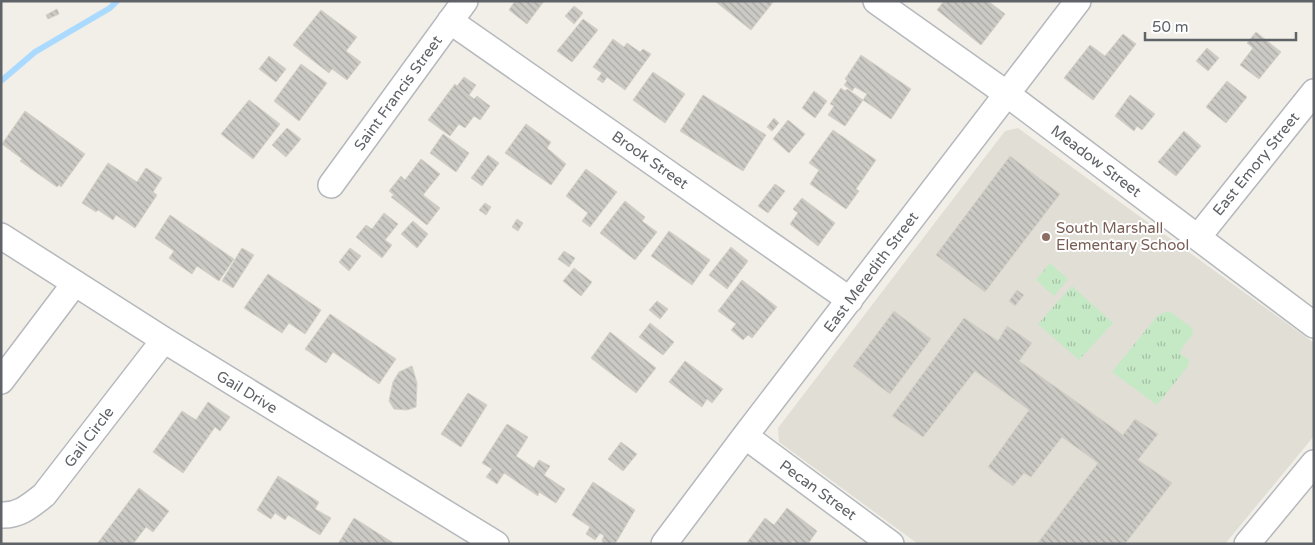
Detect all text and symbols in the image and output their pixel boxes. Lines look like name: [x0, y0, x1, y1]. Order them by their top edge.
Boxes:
scale bar: [1145, 10, 1296, 42]
text: 50 m: [1152, 18, 1189, 36]
street label: Saint Francis Street: [350, 32, 446, 154]
street label: East Emory Street: [1209, 109, 1303, 219]
street label: Meadow Street: [1047, 121, 1145, 201]
street label: Brook Street: [608, 127, 692, 193]
street label: East Meredith Street: [820, 208, 922, 336]
place label: South Marshall Elementary School: [1056, 219, 1189, 254]
marker: South Marshall Elementary School: [1040, 231, 1052, 243]
street label: Gail Drive: [213, 367, 281, 417]
street label: Gail Circle: [60, 403, 118, 471]
street label: Pecan Street: [776, 456, 860, 524]

